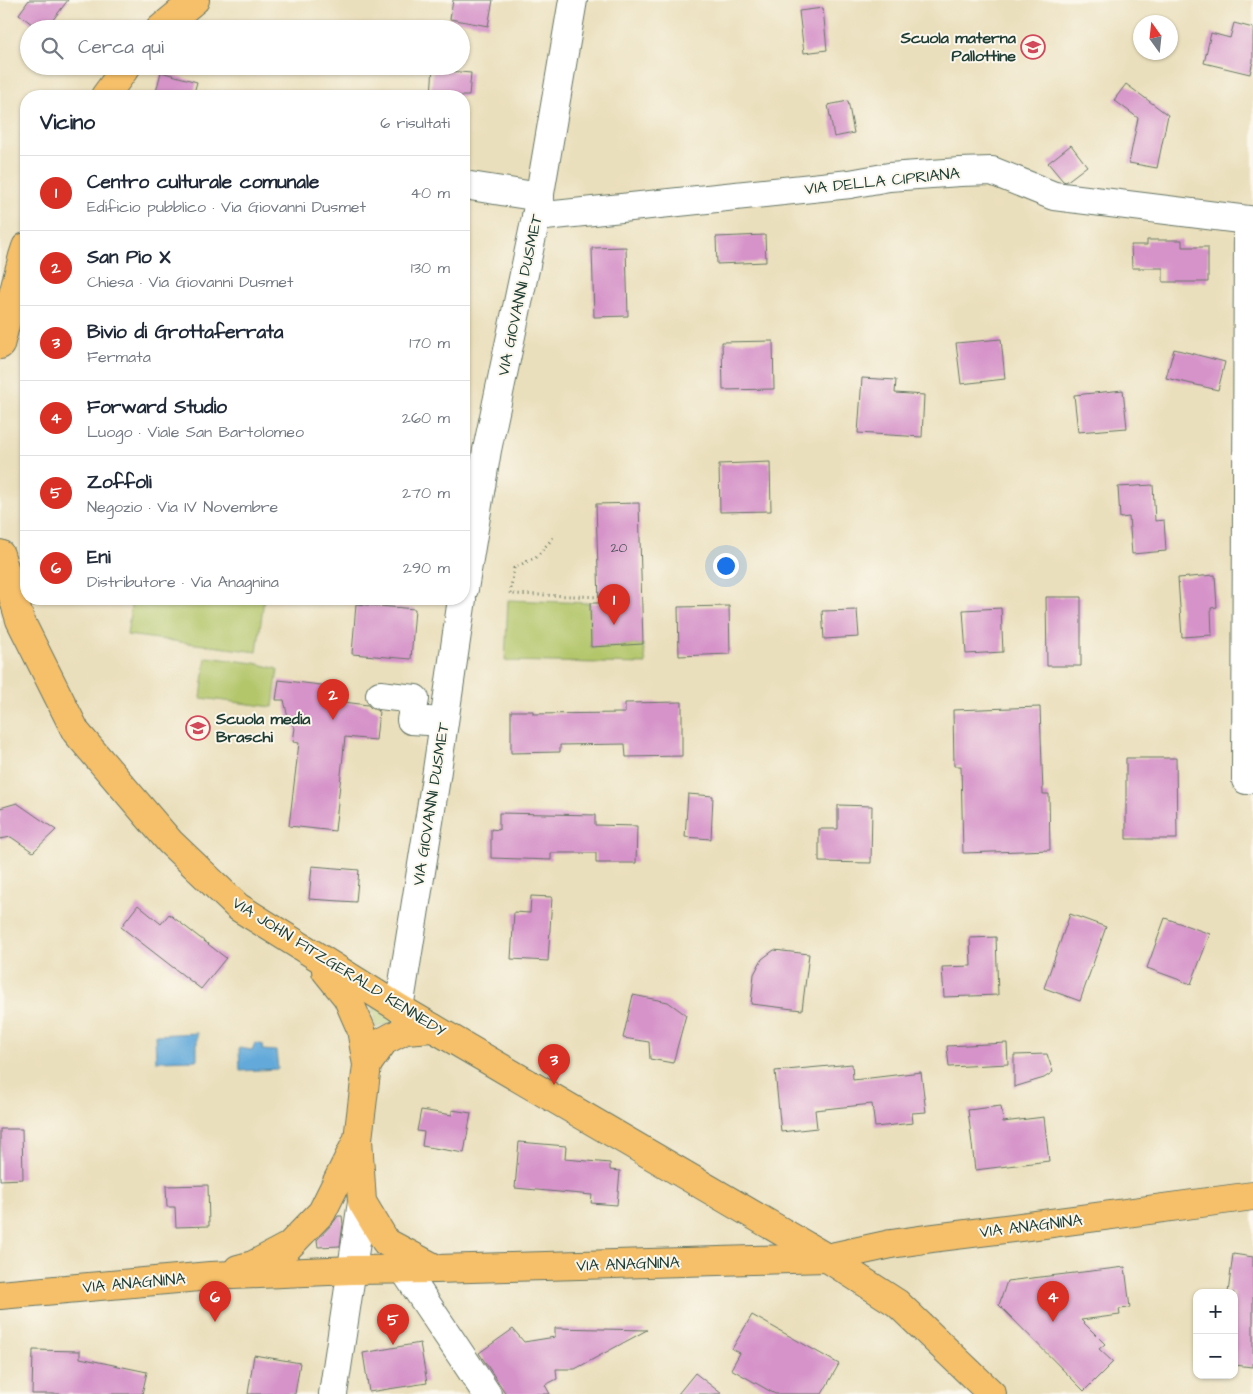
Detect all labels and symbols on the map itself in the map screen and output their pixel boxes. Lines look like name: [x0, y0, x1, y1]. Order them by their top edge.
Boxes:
north arrow: [1133, 15, 1178, 60]
place label: Scuola materna Pallottine: [900, 27, 1017, 67]
school or university icon: Scuola materna Pallottine: [1020, 34, 1046, 60]
street label: VIA DELLA CIPRIANA: [803, 162, 961, 200]
street label: VIA GIOVANNI DUSMET: [492, 212, 548, 378]
house number: 20: [611, 538, 628, 558]
your location: [713, 553, 739, 579]
pin: 1: [598, 584, 630, 625]
pin: 2: [317, 679, 349, 720]
place label: Scuola media Braschi: [215, 708, 311, 748]
school or university icon: Scuola media Braschi: [185, 715, 211, 741]
street label: VIA GIOVANNI DUSMET: [407, 721, 455, 887]
street label: VIA JOHN FITZGERALD KENNEDY: [228, 892, 450, 1042]
pin: 3: [538, 1044, 570, 1085]
street label: VIA ANAGNINA: [978, 1209, 1084, 1243]
street label: VIA ANAGNINA: [576, 1251, 680, 1277]
street label: VIA ANAGNINA: [82, 1268, 186, 1298]
pin: 6: [199, 1281, 231, 1322]
pin: 4: [1037, 1281, 1069, 1322]
pin: 5: [377, 1304, 409, 1345]

